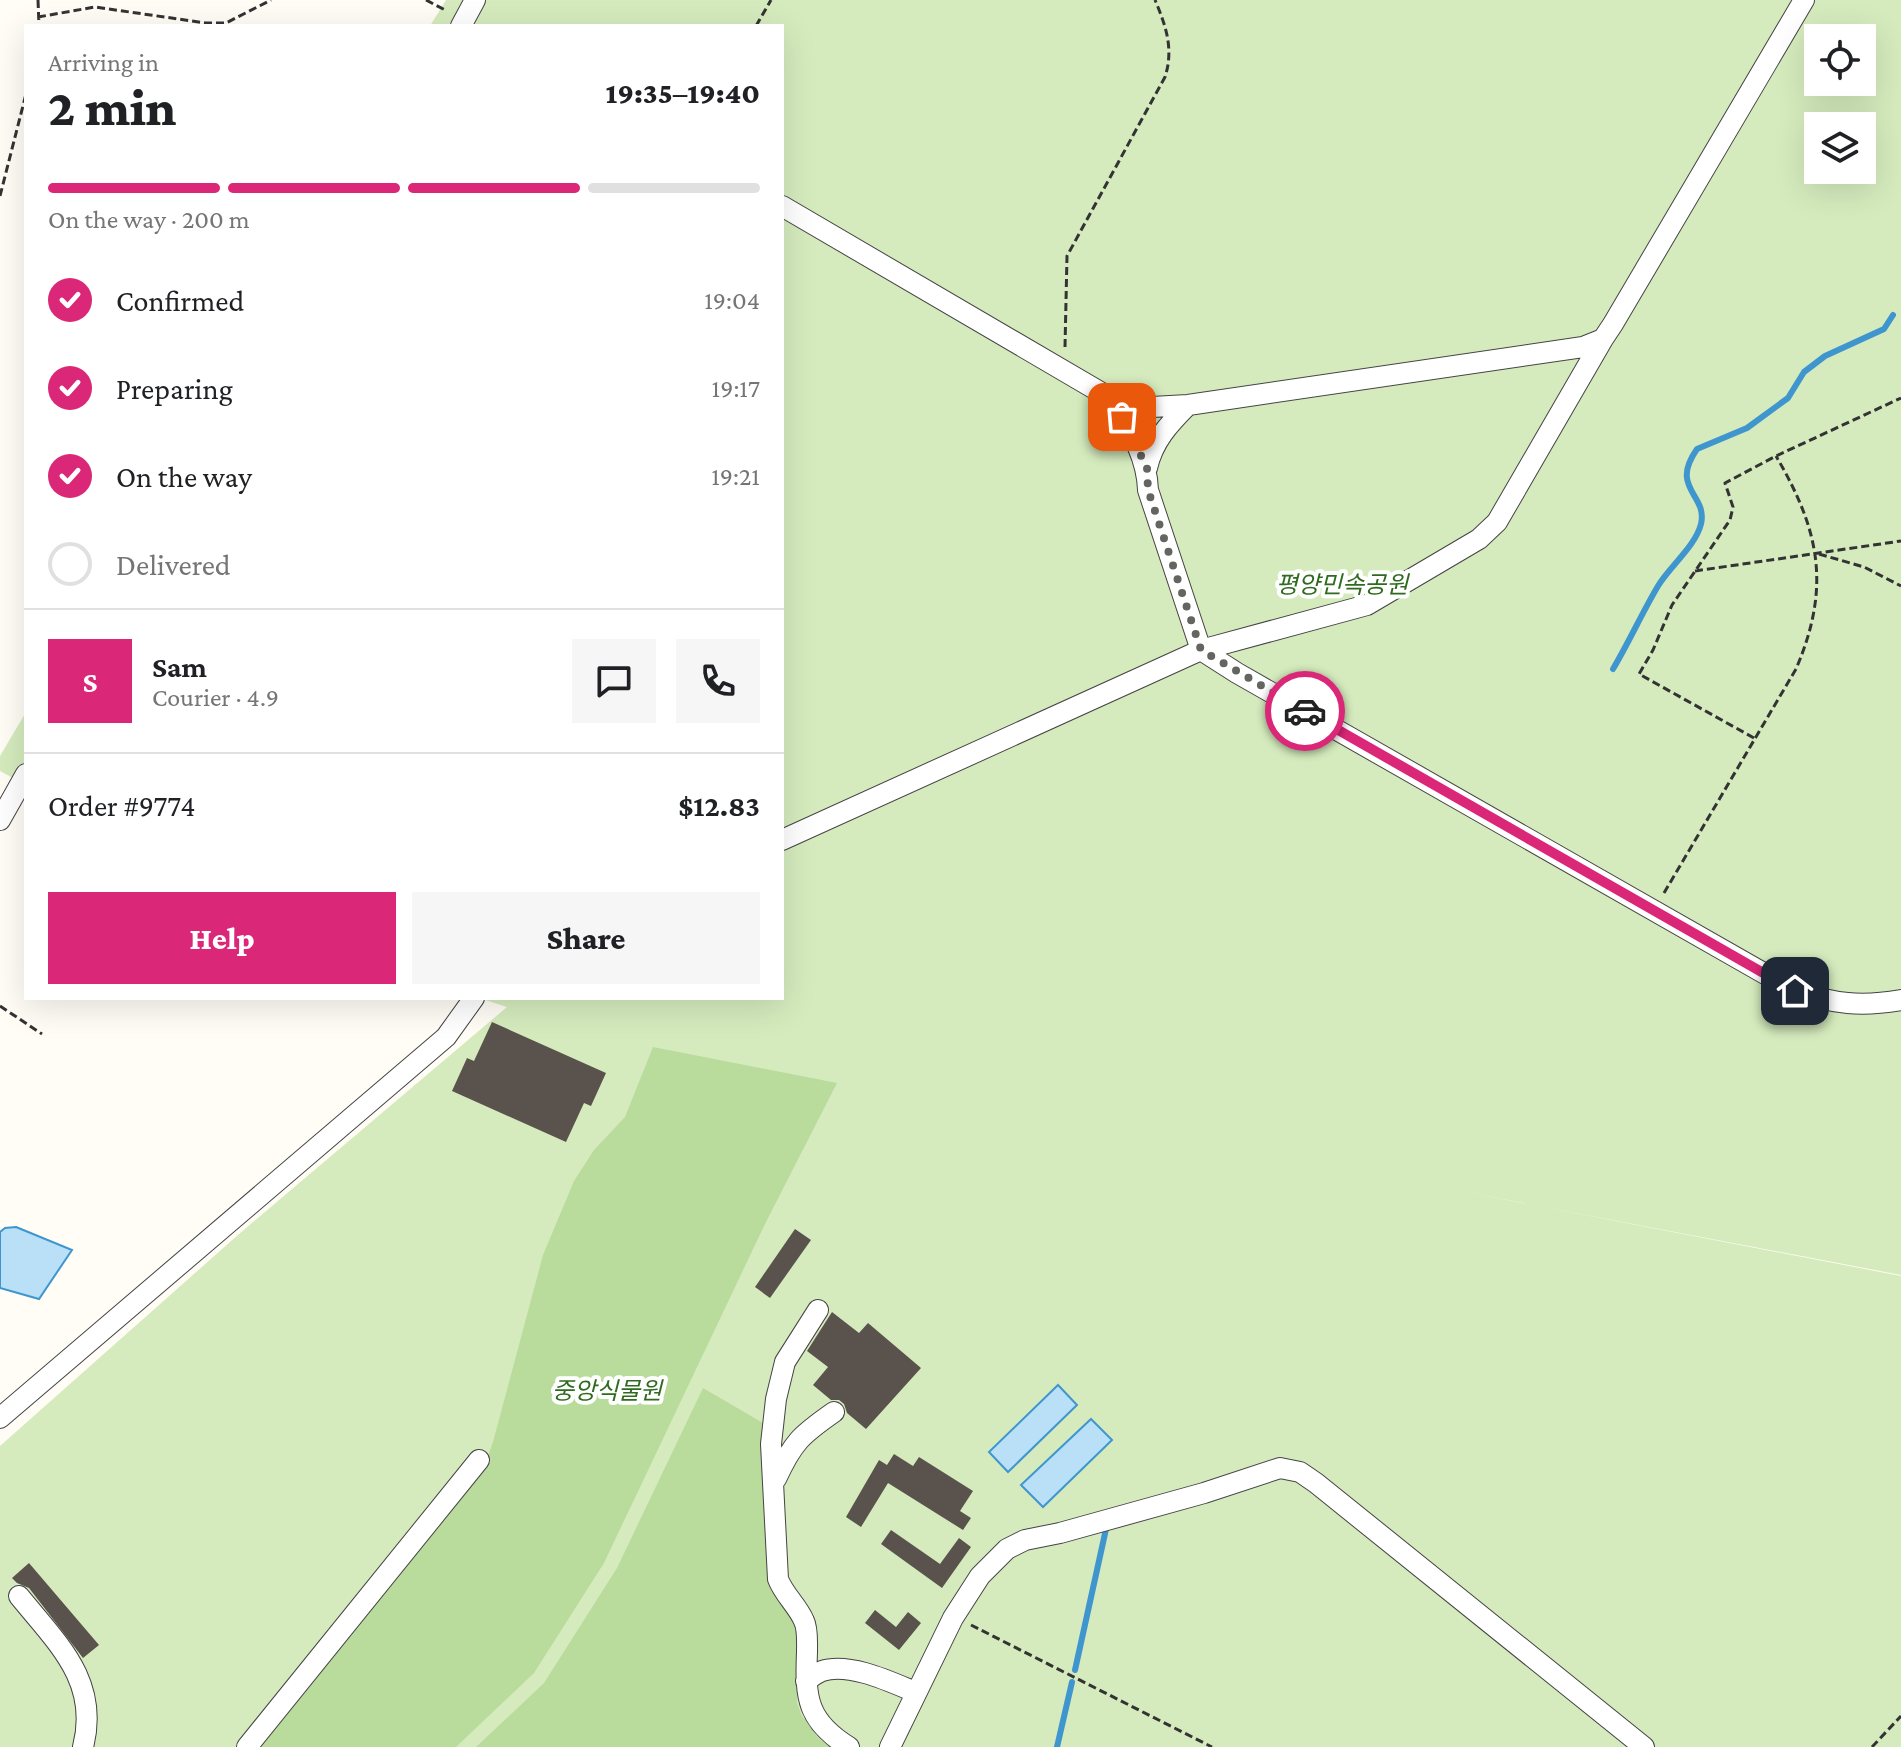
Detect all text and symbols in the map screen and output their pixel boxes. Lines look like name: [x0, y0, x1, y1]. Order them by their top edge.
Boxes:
map controls: [1804, 24, 1876, 184]
button: locate: [1804, 24, 1876, 96]
text: Arriving in: [48, 48, 159, 77]
text: 19:35–19:40: [605, 76, 760, 109]
text: 2 min: [48, 78, 176, 136]
button: layers: [1804, 112, 1876, 184]
text: On the way · 200 m: [48, 205, 250, 234]
icon: check: [48, 278, 92, 322]
text: Confirmed: [116, 284, 244, 317]
text: 19:04: [704, 286, 760, 315]
icon: check: [48, 366, 92, 410]
text: Preparing: [116, 372, 233, 405]
text: 19:17: [712, 374, 760, 403]
pin: [1088, 383, 1156, 451]
icon: bag: [1100, 395, 1144, 439]
icon: check: [48, 454, 92, 498]
text: On the way: [116, 460, 252, 493]
text: 19:21: [711, 462, 760, 491]
text: Delivered: [116, 548, 231, 581]
park label: 평양민속공원: [1276, 571, 1410, 598]
button: chat: [572, 639, 656, 723]
button: phone: [676, 639, 760, 723]
text: Sam: [152, 650, 207, 683]
text: S: [83, 665, 98, 698]
courier: [1265, 671, 1345, 751]
text: Courier · 4.9: [152, 683, 279, 712]
icon: car: [1283, 689, 1327, 733]
text: Order #9774: [48, 789, 195, 822]
text: $12.83: [678, 789, 760, 822]
button: Help: [48, 892, 396, 984]
button: Share: [412, 892, 760, 984]
pin: [1761, 957, 1829, 1025]
icon: home: [1773, 969, 1817, 1013]
park label: 중앙식물원: [552, 1377, 664, 1404]

